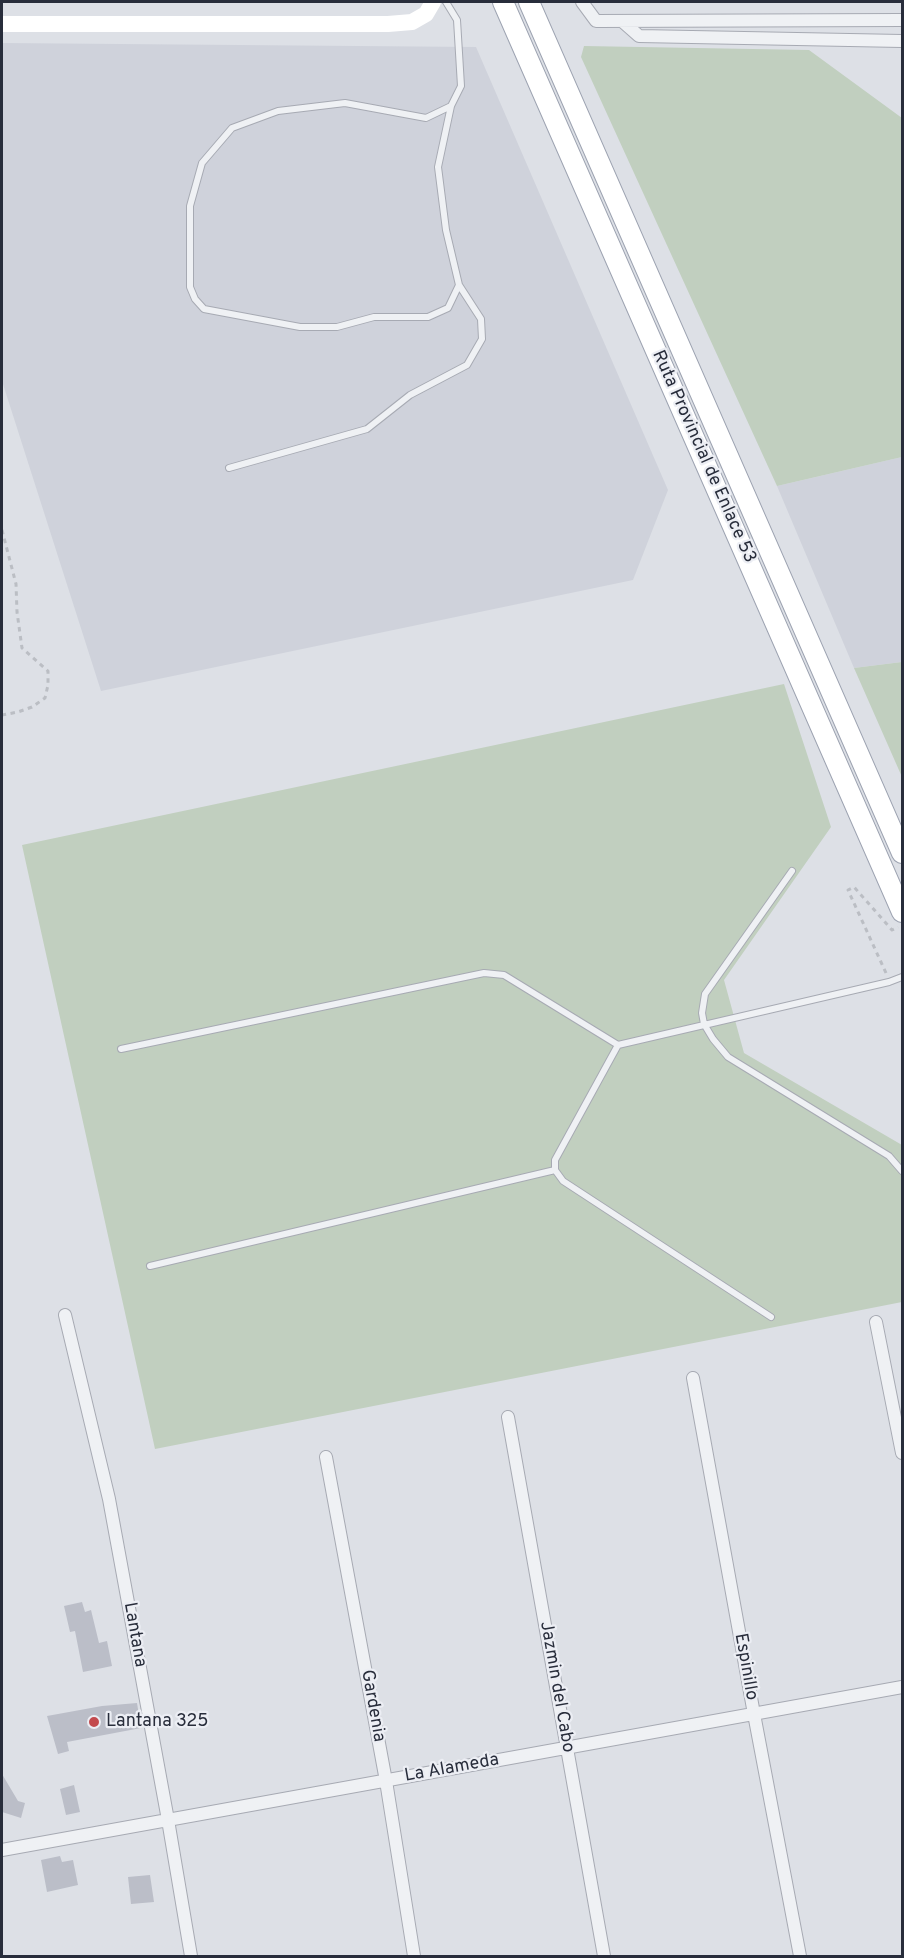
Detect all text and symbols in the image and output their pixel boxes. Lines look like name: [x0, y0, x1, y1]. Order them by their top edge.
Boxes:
street label: Ruta Provincial de Enlace 53: [646, 347, 760, 567]
street label: Lantana: [118, 1601, 150, 1669]
street label: Jazmin del Cabo: [534, 1620, 578, 1754]
street label: Espinillo: [728, 1632, 762, 1702]
street label: Gardenia: [355, 1668, 389, 1744]
place label: Lantana 325: [106, 1711, 209, 1733]
marker: Lantana 325: [87, 1715, 101, 1729]
street label: La Alameda: [403, 1750, 501, 1788]

